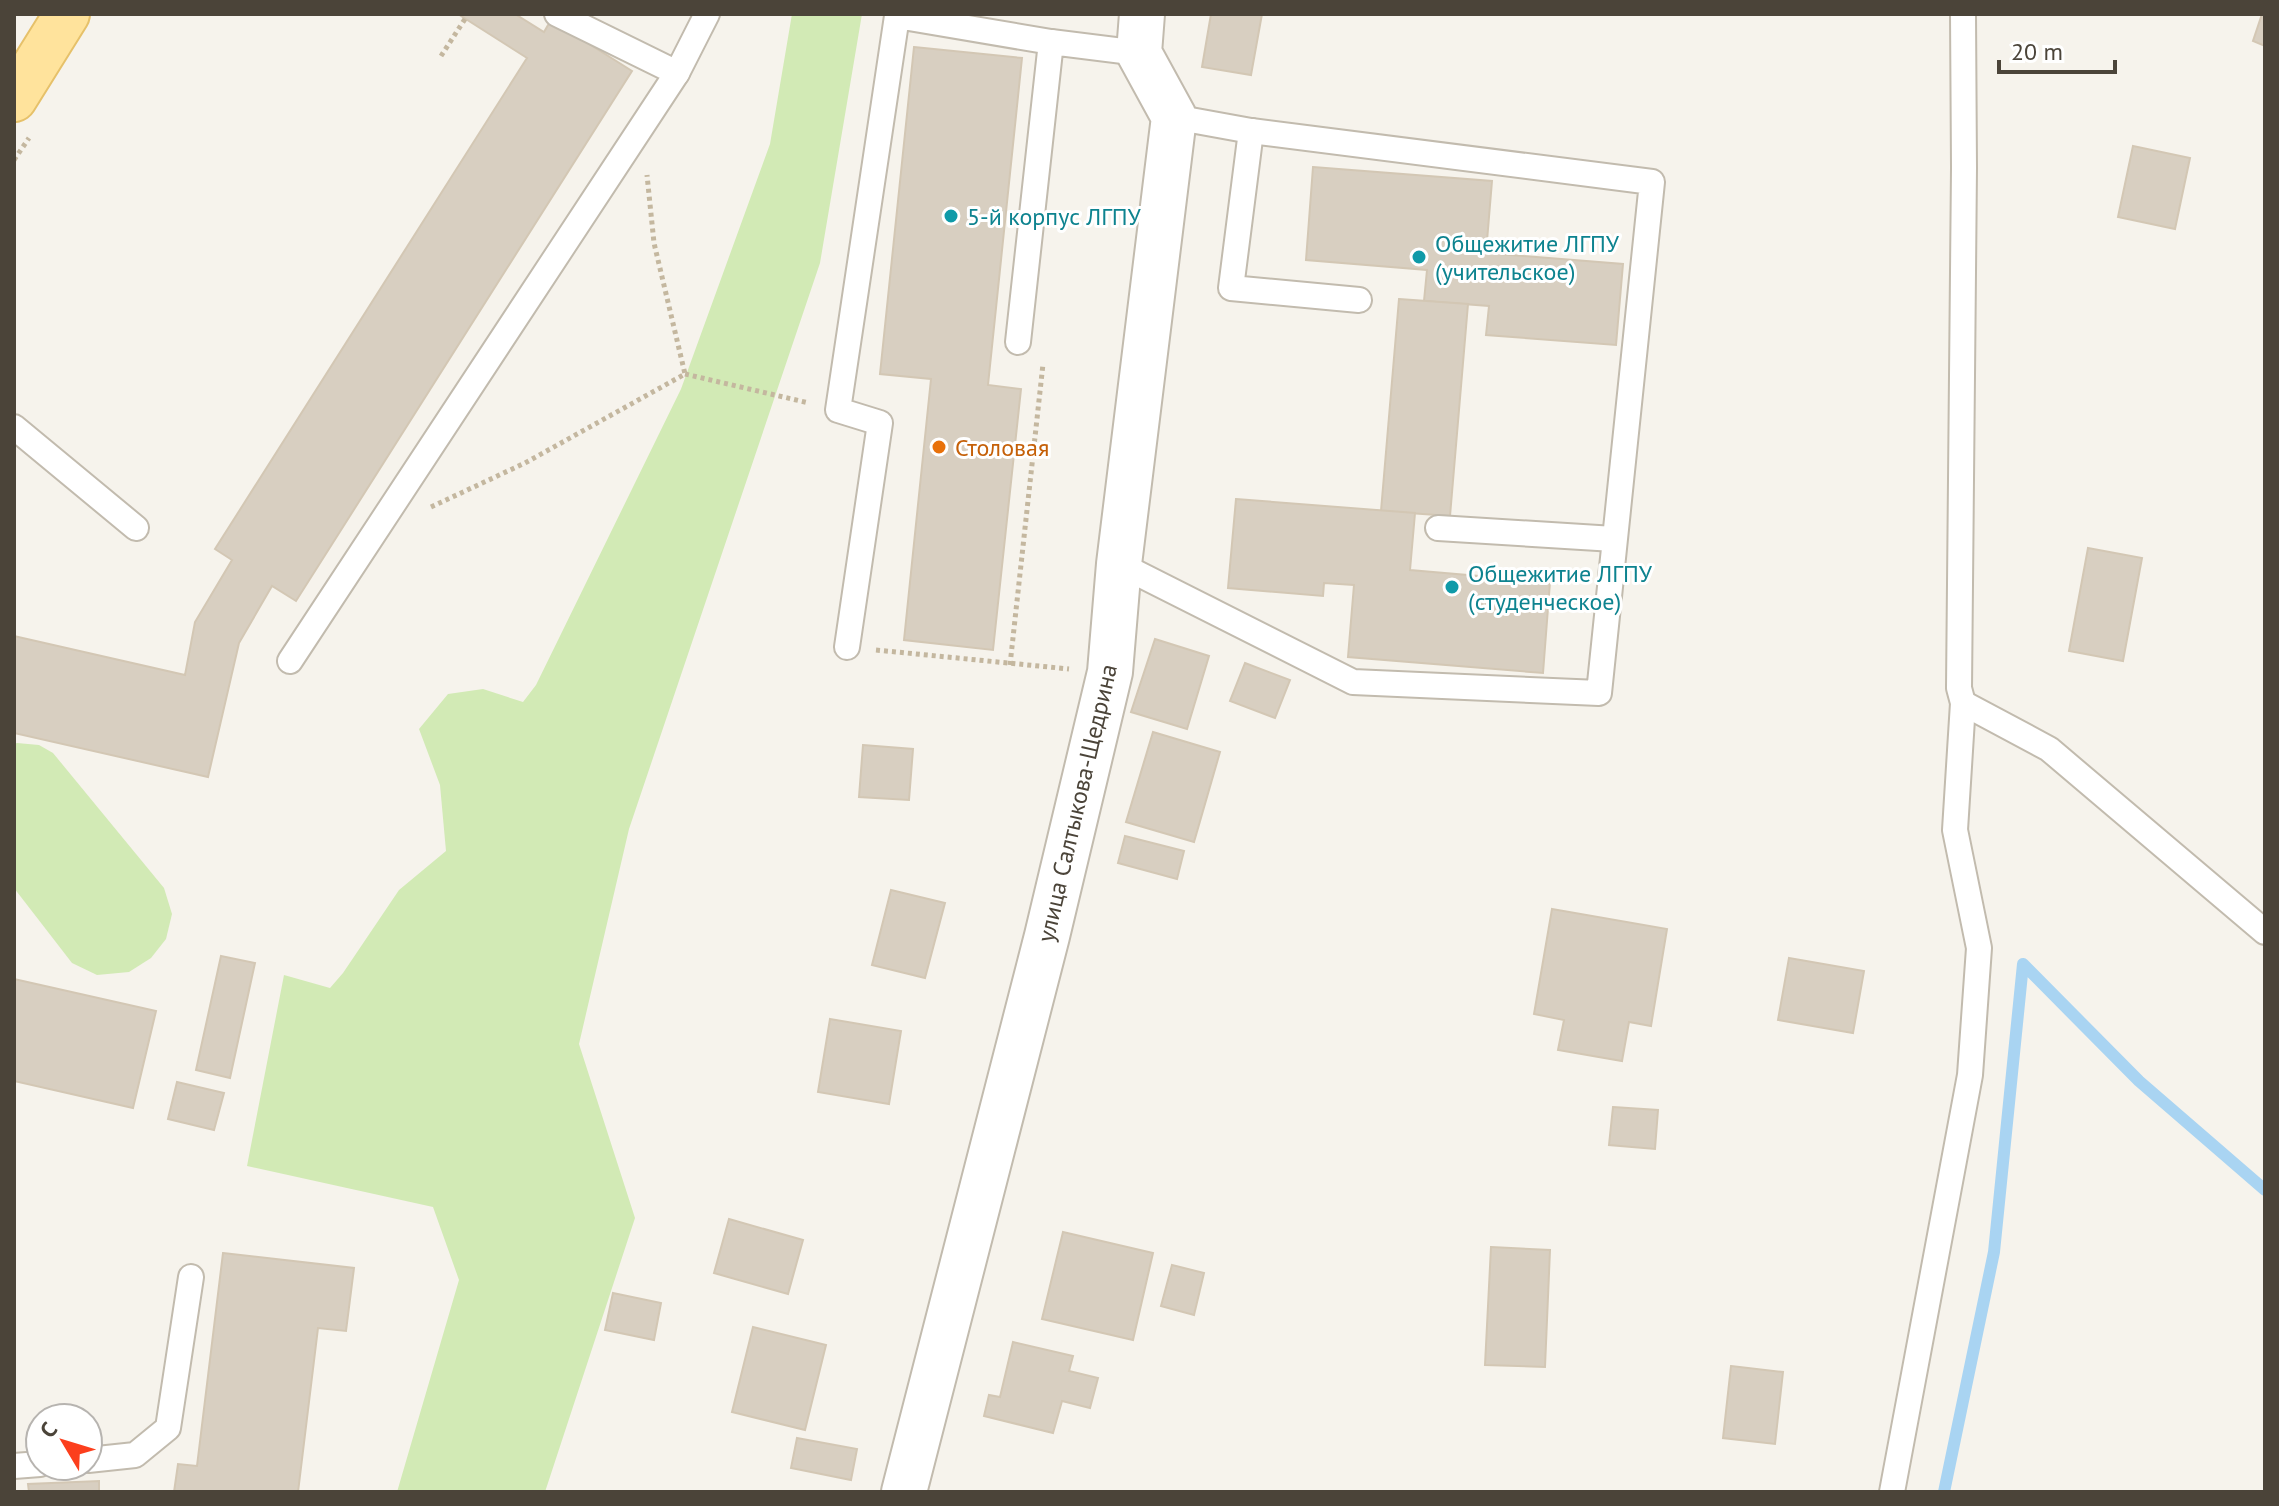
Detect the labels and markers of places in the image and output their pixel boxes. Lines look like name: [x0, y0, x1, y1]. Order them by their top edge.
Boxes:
place label: 5-й корпус ЛГПУ: [967, 201, 1142, 232]
marker: 5-й корпус ЛГПУ: [942, 207, 960, 225]
place label: Общежитие ЛГПУ (учительское): [1435, 228, 1620, 287]
marker: Общежитие ЛГПУ (учительское): [1410, 248, 1428, 266]
place label: Столовая: [955, 432, 1049, 463]
marker: Столовая: [930, 438, 948, 456]
place label: Общежитие ЛГПУ (студенческое): [1468, 558, 1653, 617]
marker: Общежитие ЛГПУ (студенческое): [1443, 578, 1461, 596]

